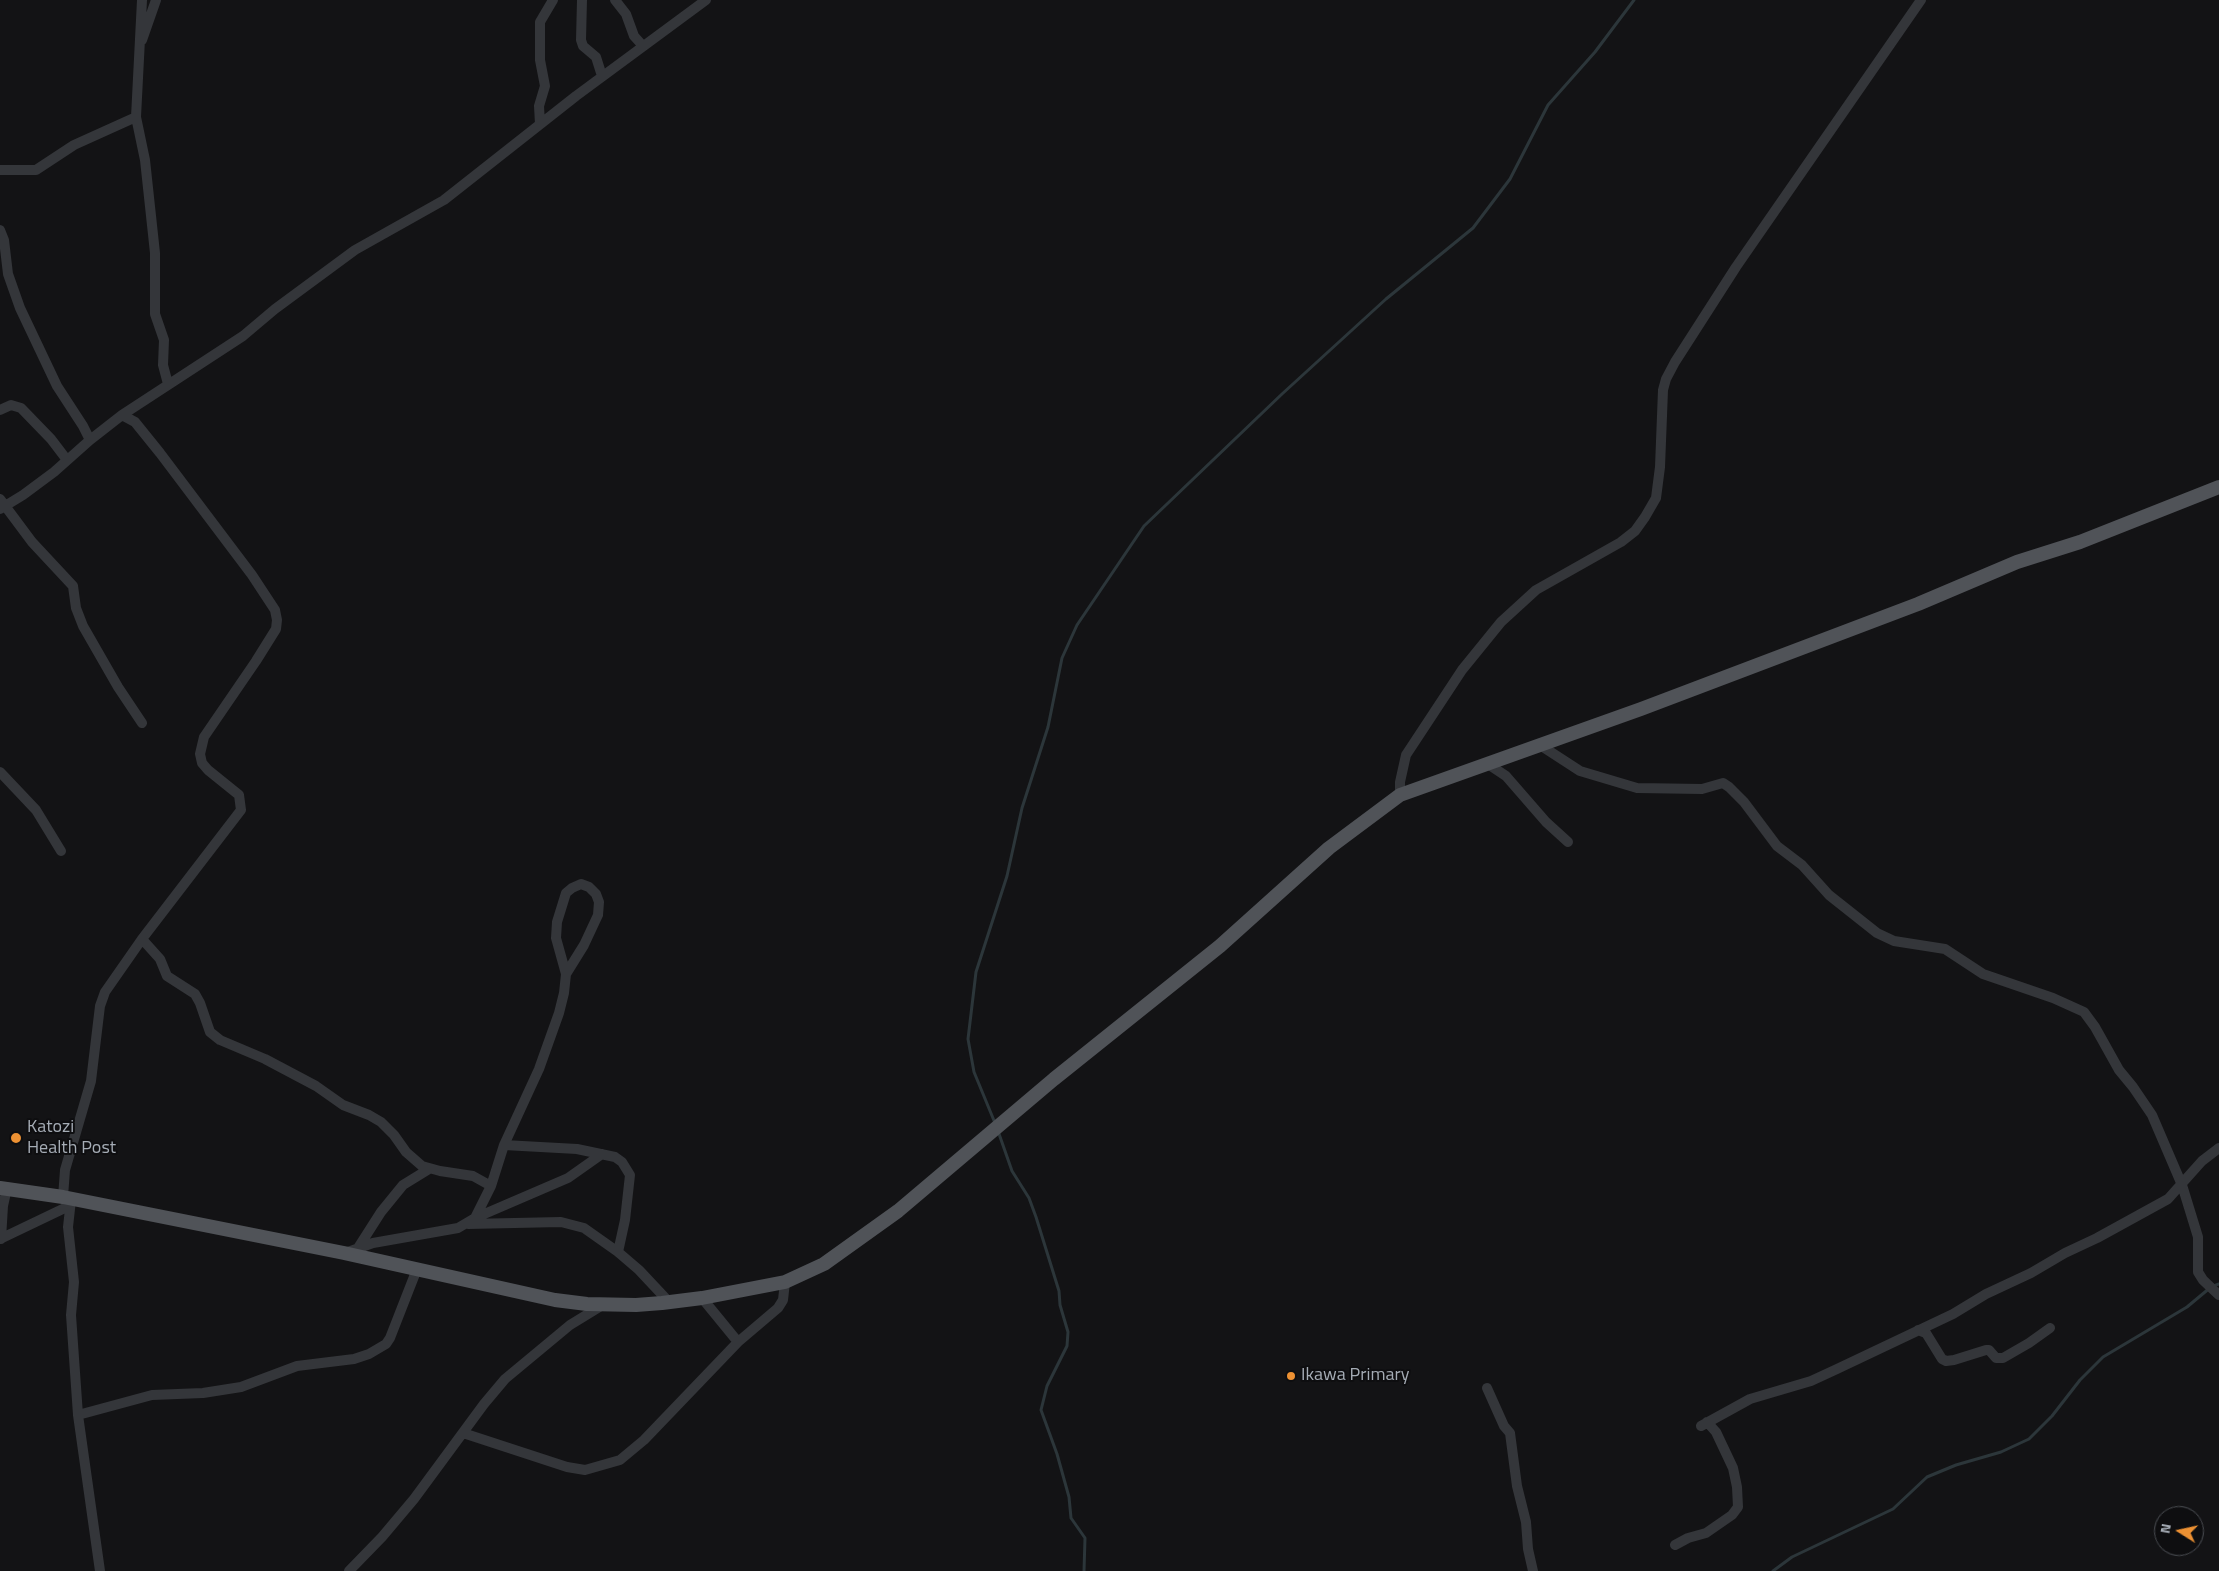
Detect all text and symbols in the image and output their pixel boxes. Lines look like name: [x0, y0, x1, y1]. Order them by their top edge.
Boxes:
place label: Katozi Health Post: [27, 1117, 116, 1160]
marker: Katozi Health Post: [9, 1131, 23, 1145]
place label: Ikawa Primary: [1301, 1365, 1409, 1387]
marker: Ikawa Primary: [1285, 1370, 1297, 1382]
north arrow: [2154, 1506, 2204, 1556]
text: N: [2154, 1522, 2176, 1535]

